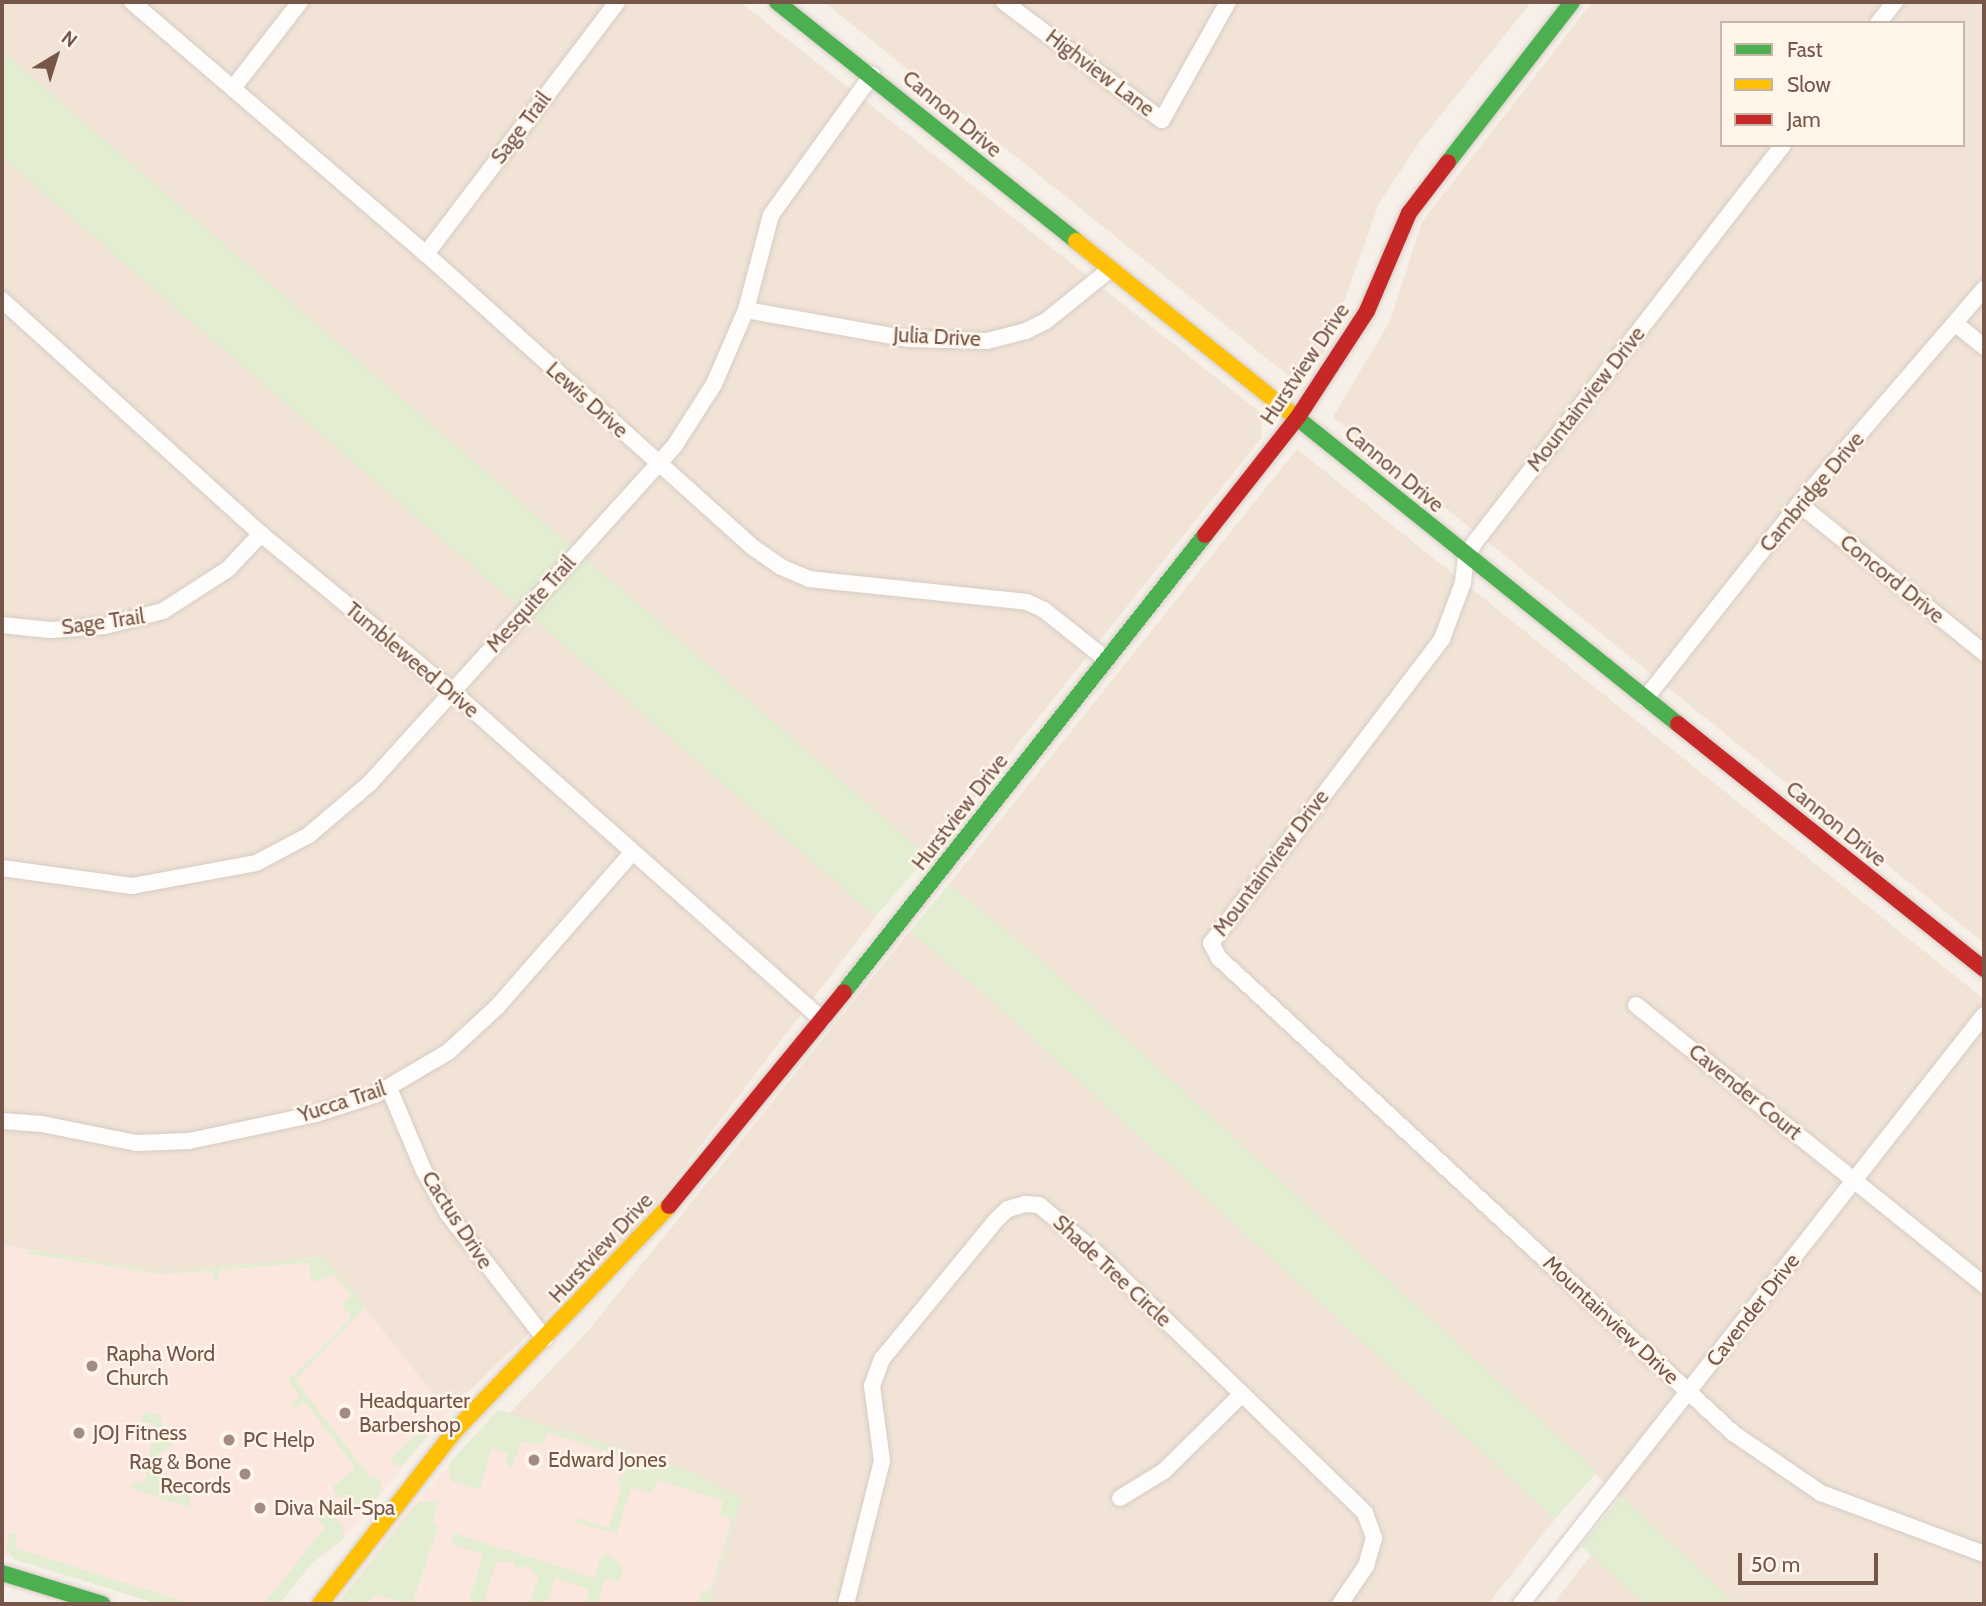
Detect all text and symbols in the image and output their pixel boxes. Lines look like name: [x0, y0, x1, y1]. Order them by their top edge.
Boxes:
north arrow: [21, 21, 91, 91]
legend: [1720, 21, 1965, 147]
street label: Highview Lane: [1041, 24, 1159, 122]
text: N: [57, 26, 82, 52]
text: Fast: [1787, 37, 1823, 62]
street label: Cannon Drive: [897, 65, 1007, 163]
text: Slow: [1787, 72, 1831, 97]
street label: Sage Trail: [486, 87, 556, 169]
text: Jam: [1787, 107, 1821, 132]
street label: Hurstview Drive: [1255, 299, 1355, 429]
street label: Julia Drive: [893, 322, 981, 352]
street label: Mountainview Drive: [1522, 322, 1650, 476]
street label: Lewis Drive: [541, 357, 633, 443]
street label: Cannon Drive: [1339, 420, 1449, 518]
street label: Cambridge Drive: [1755, 427, 1869, 557]
street label: Concord Drive: [1835, 529, 1949, 629]
street label: Mesquite Trail: [481, 551, 581, 657]
street label: Tumbleweed Drive: [340, 597, 484, 723]
street label: Sage Trail: [60, 604, 146, 640]
street label: Hurstview Drive: [907, 749, 1013, 875]
street label: Cannon Drive: [1781, 776, 1891, 872]
street label: Mountainview Drive: [1208, 785, 1334, 941]
street label: Cavender Court: [1683, 1039, 1807, 1145]
street label: Yucca Trail: [295, 1076, 389, 1128]
street label: Cactus Drive: [416, 1167, 498, 1273]
street label: Hurstview Drive: [544, 1188, 658, 1308]
street label: Shade Tree Circle: [1048, 1210, 1176, 1332]
street label: Cavender Drive: [1701, 1249, 1805, 1371]
street label: Mountainview Drive: [1538, 1251, 1684, 1389]
place label: Rapha Word Church: [106, 1341, 215, 1391]
marker: Rapha Word Church: [84, 1358, 100, 1374]
place label: Headquarter Barbershop: [359, 1388, 470, 1438]
marker: Headquarter Barbershop: [337, 1405, 353, 1421]
place label: JOJ Fitness: [93, 1420, 187, 1446]
marker: JOJ Fitness: [71, 1425, 87, 1441]
place label: PC Help: [243, 1427, 315, 1453]
marker: PC Help: [221, 1432, 237, 1448]
place label: Edward Jones: [548, 1447, 667, 1473]
place label: Rag & Bone Records: [129, 1449, 231, 1499]
marker: Edward Jones: [526, 1452, 542, 1468]
marker: Rag & Bone Records: [237, 1466, 253, 1482]
place label: Diva Nail-Spa: [274, 1495, 395, 1521]
marker: Diva Nail-Spa: [252, 1500, 268, 1516]
scale bar: [1741, 1540, 1881, 1584]
text: 50 m: [1751, 1552, 1800, 1577]

